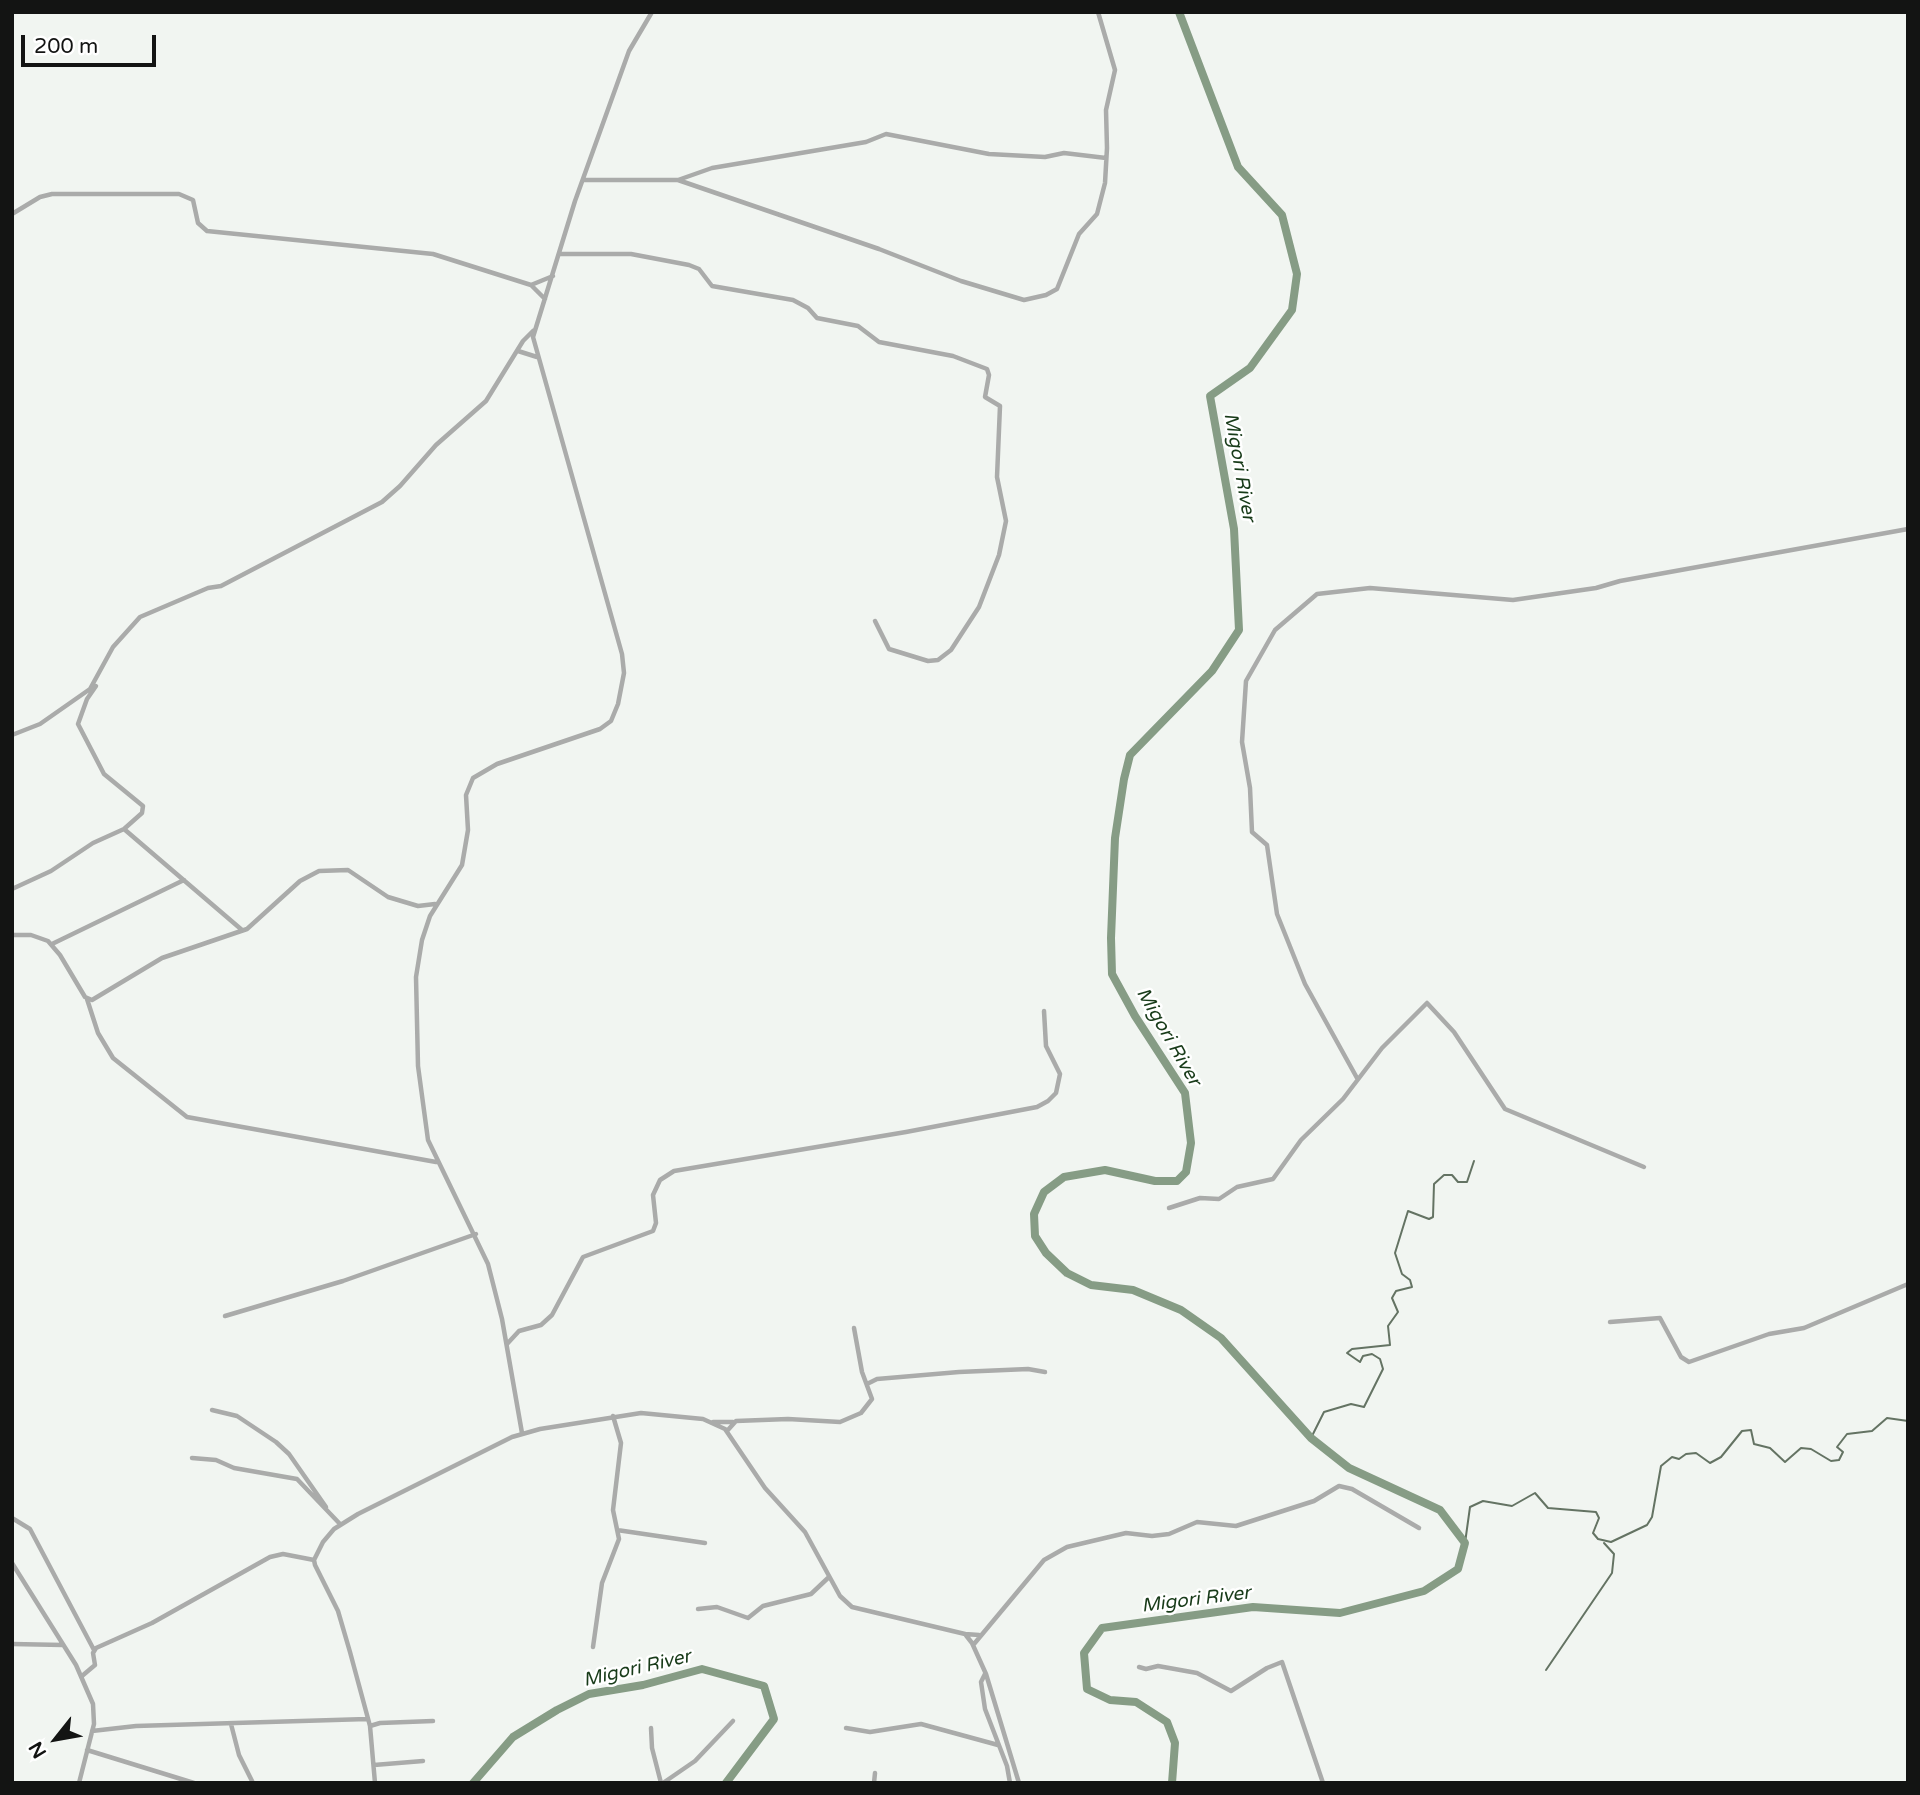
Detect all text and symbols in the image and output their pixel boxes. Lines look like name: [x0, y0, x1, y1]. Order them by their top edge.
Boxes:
scale bar: [24, 21, 159, 65]
text: 200 m: [34, 34, 98, 59]
water label: Migori River: [1218, 411, 1260, 523]
water label: Migori River: [1131, 984, 1205, 1090]
water label: Migori River: [1140, 1582, 1252, 1618]
water label: Migori River: [581, 1646, 693, 1692]
north arrow: [21, 1704, 91, 1774]
text: N: [25, 1738, 51, 1762]

